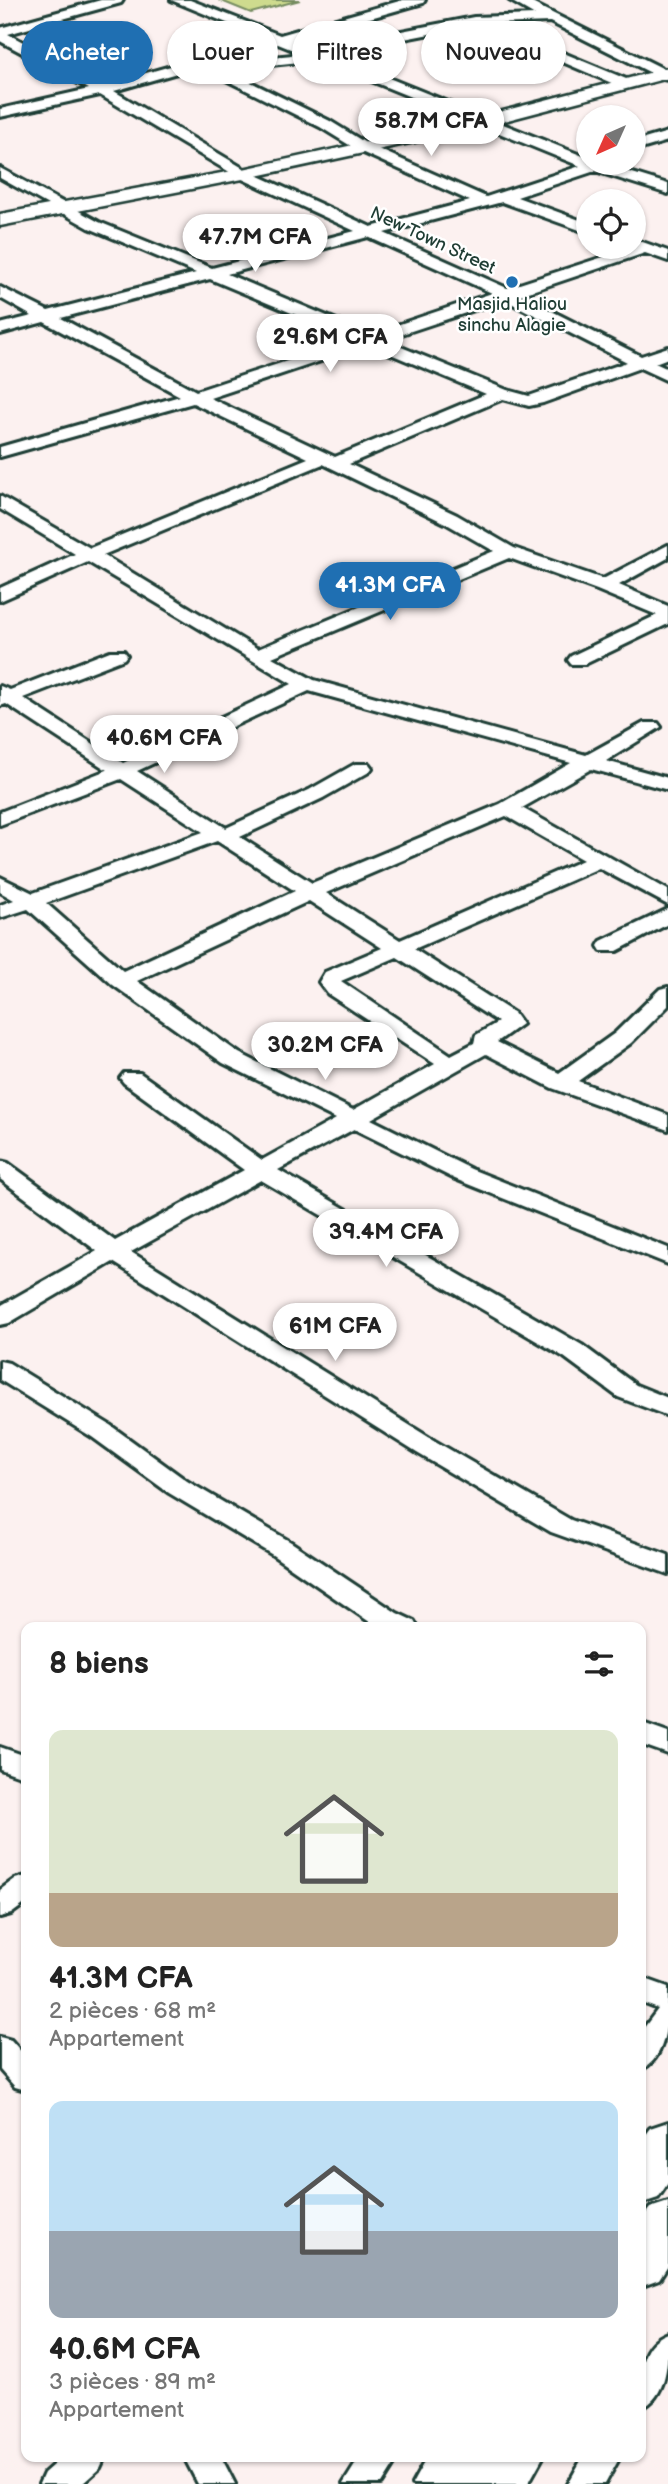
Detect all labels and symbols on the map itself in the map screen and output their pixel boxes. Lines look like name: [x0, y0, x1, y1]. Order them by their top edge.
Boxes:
pin: 58.7M CFA: [351, 99, 511, 158]
north arrow: [576, 105, 646, 175]
street label: New Town Street: [367, 202, 499, 279]
pin: 47.7M CFA: [175, 215, 335, 274]
marker: Masjid Haliou sinchu Alagie: [504, 274, 520, 290]
place label: Masjid Haliou sinchu Alagie: [457, 294, 567, 336]
pin: 29.6M CFA: [250, 314, 410, 374]
pin: 41.3M CFA: [310, 562, 470, 622]
pin: 40.6M CFA: [84, 716, 244, 775]
pin: 30.2M CFA: [245, 1023, 405, 1082]
pin: 39.4M CFA: [306, 1210, 466, 1269]
pin: 61M CFA: [270, 1304, 400, 1363]

